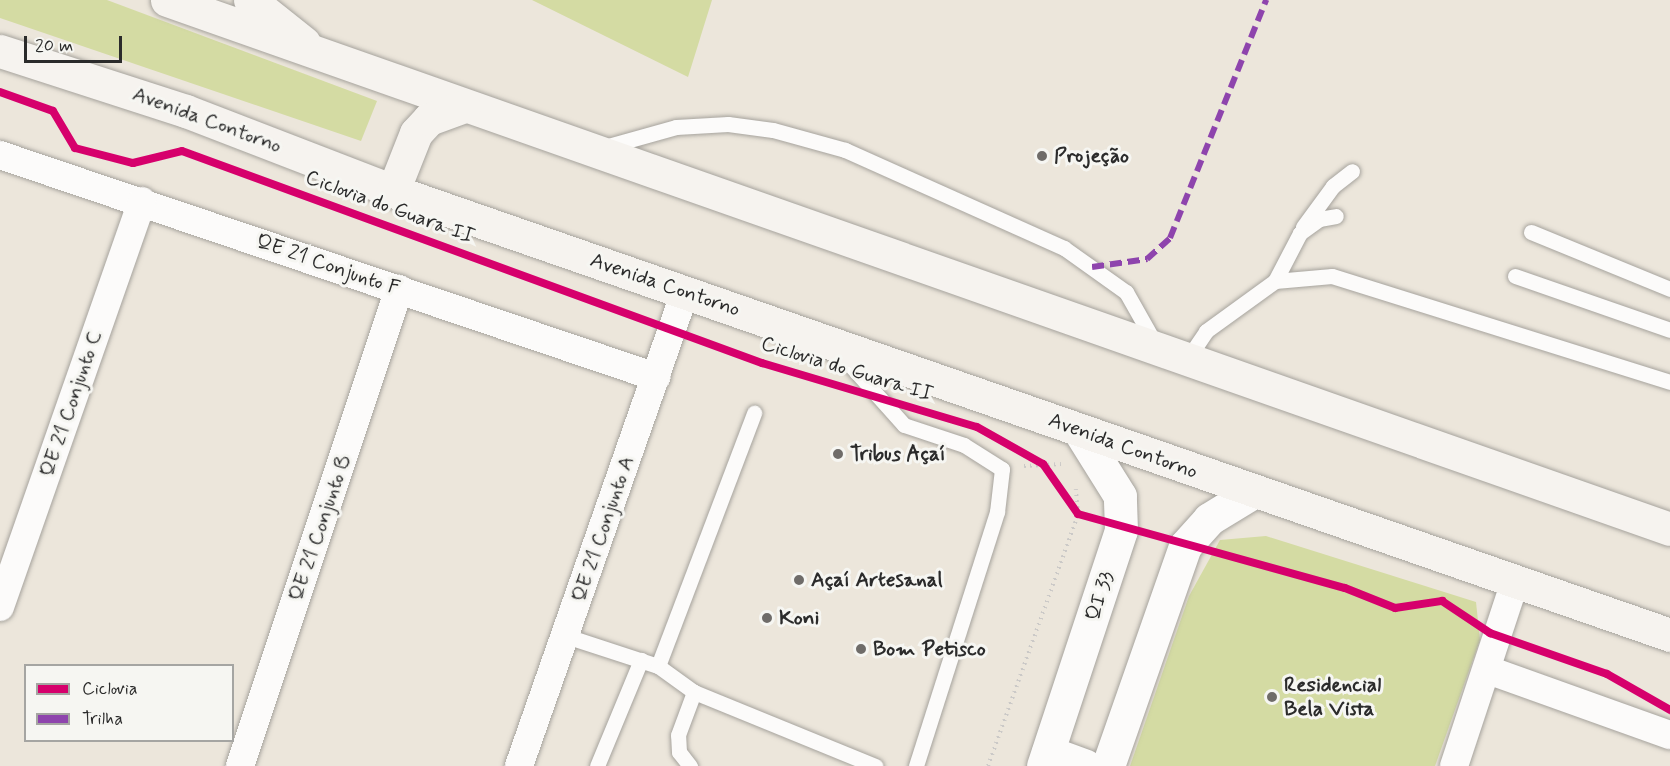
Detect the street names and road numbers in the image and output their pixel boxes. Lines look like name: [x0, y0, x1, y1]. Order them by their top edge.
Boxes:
street label: Avenida Contorno: [129, 81, 285, 159]
street label: Ciclovia do Guara II: [302, 165, 478, 249]
street label: QE 21 Conjunto F: [253, 229, 403, 301]
street label: Avenida Contorno: [587, 248, 743, 322]
street label: QE 21 Conjunto C: [34, 327, 108, 481]
street label: Ciclovia do Guara II: [758, 331, 936, 407]
street label: Avenida Contorno: [1045, 407, 1201, 485]
street label: QE 21 Conjunto B: [283, 452, 357, 604]
street label: QE 21 Conjunto A: [566, 453, 640, 605]
street label: QI 33: [1080, 568, 1120, 624]

